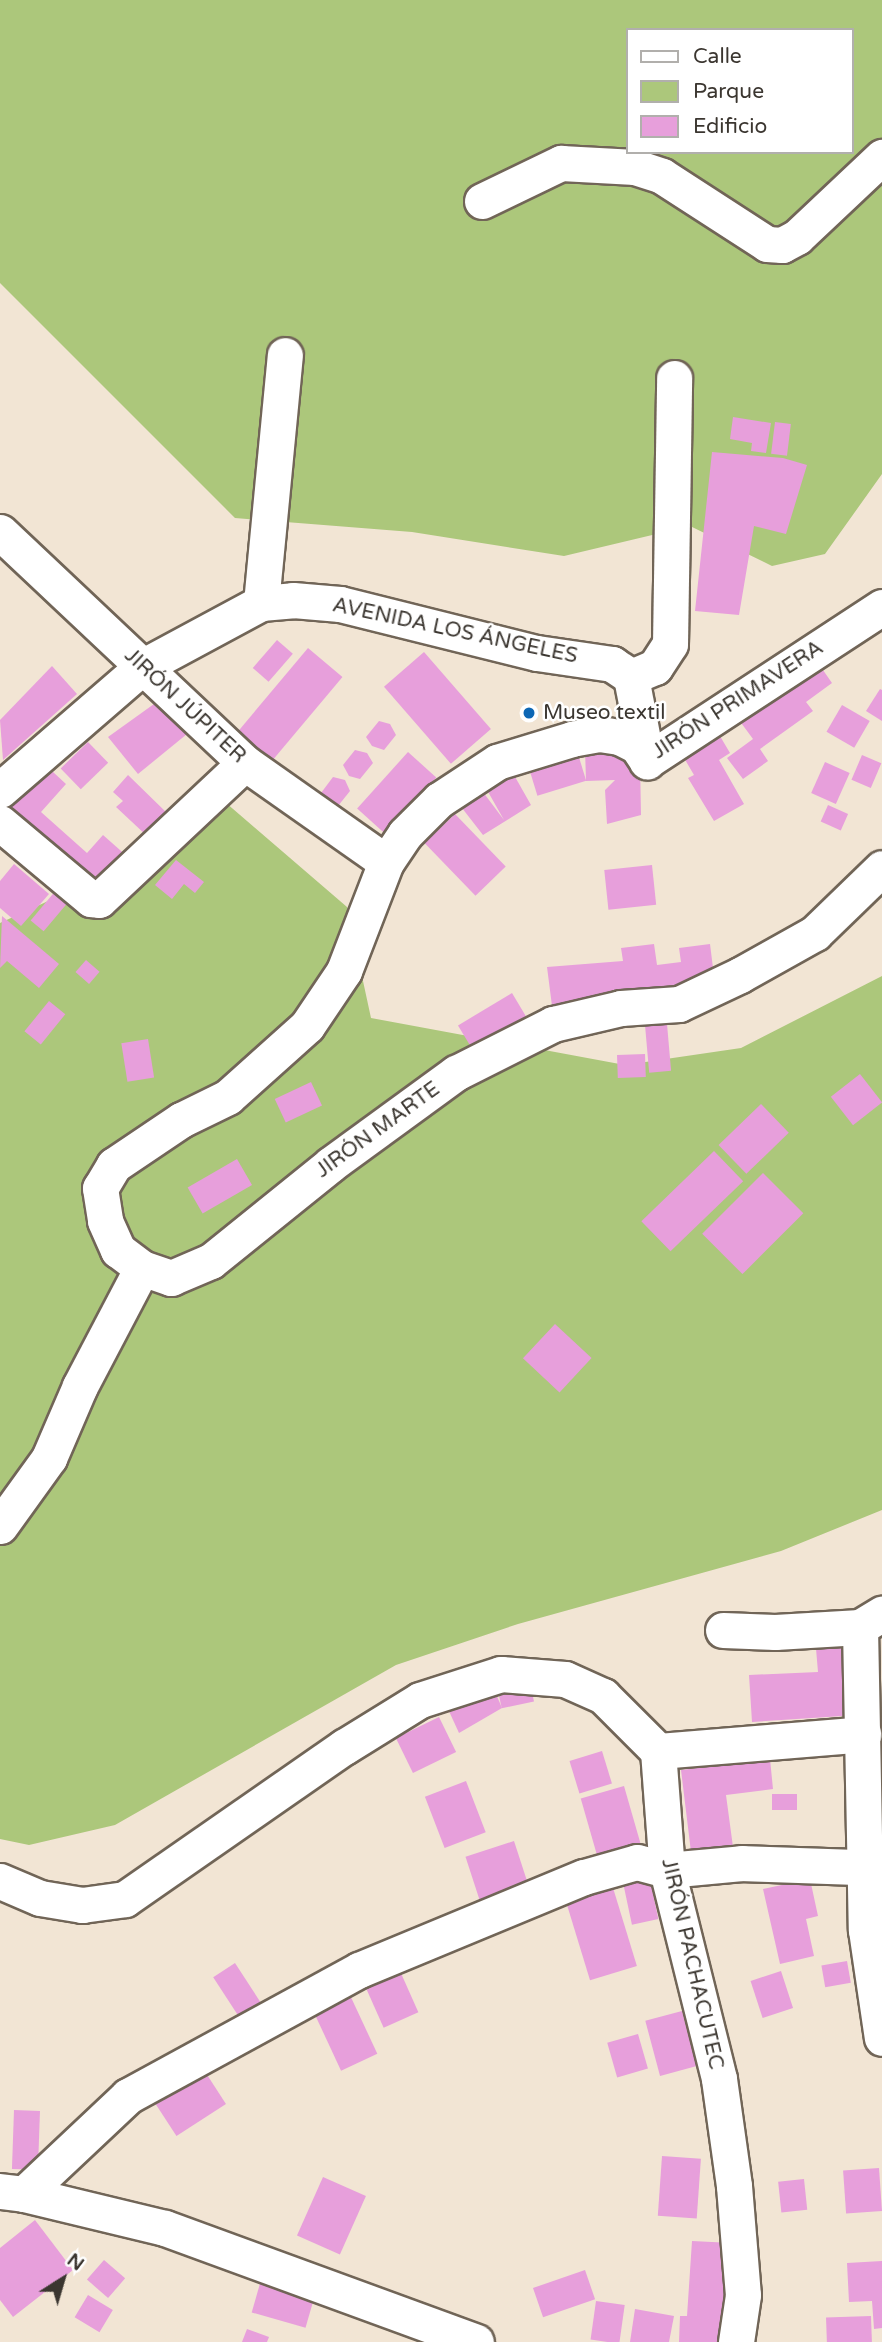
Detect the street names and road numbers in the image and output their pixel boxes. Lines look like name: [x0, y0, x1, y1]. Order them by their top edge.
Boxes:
street label: AVENIDA LOS ÁNGELES: [330, 593, 580, 669]
street label: JIRÓN PRIMAVERA: [648, 635, 828, 765]
street label: JIRÓN JÚPITER: [119, 643, 251, 769]
street label: JIRÓN MARTE: [311, 1077, 445, 1183]
street label: JIRÓN PACHACUTEC: [655, 1856, 729, 2072]

